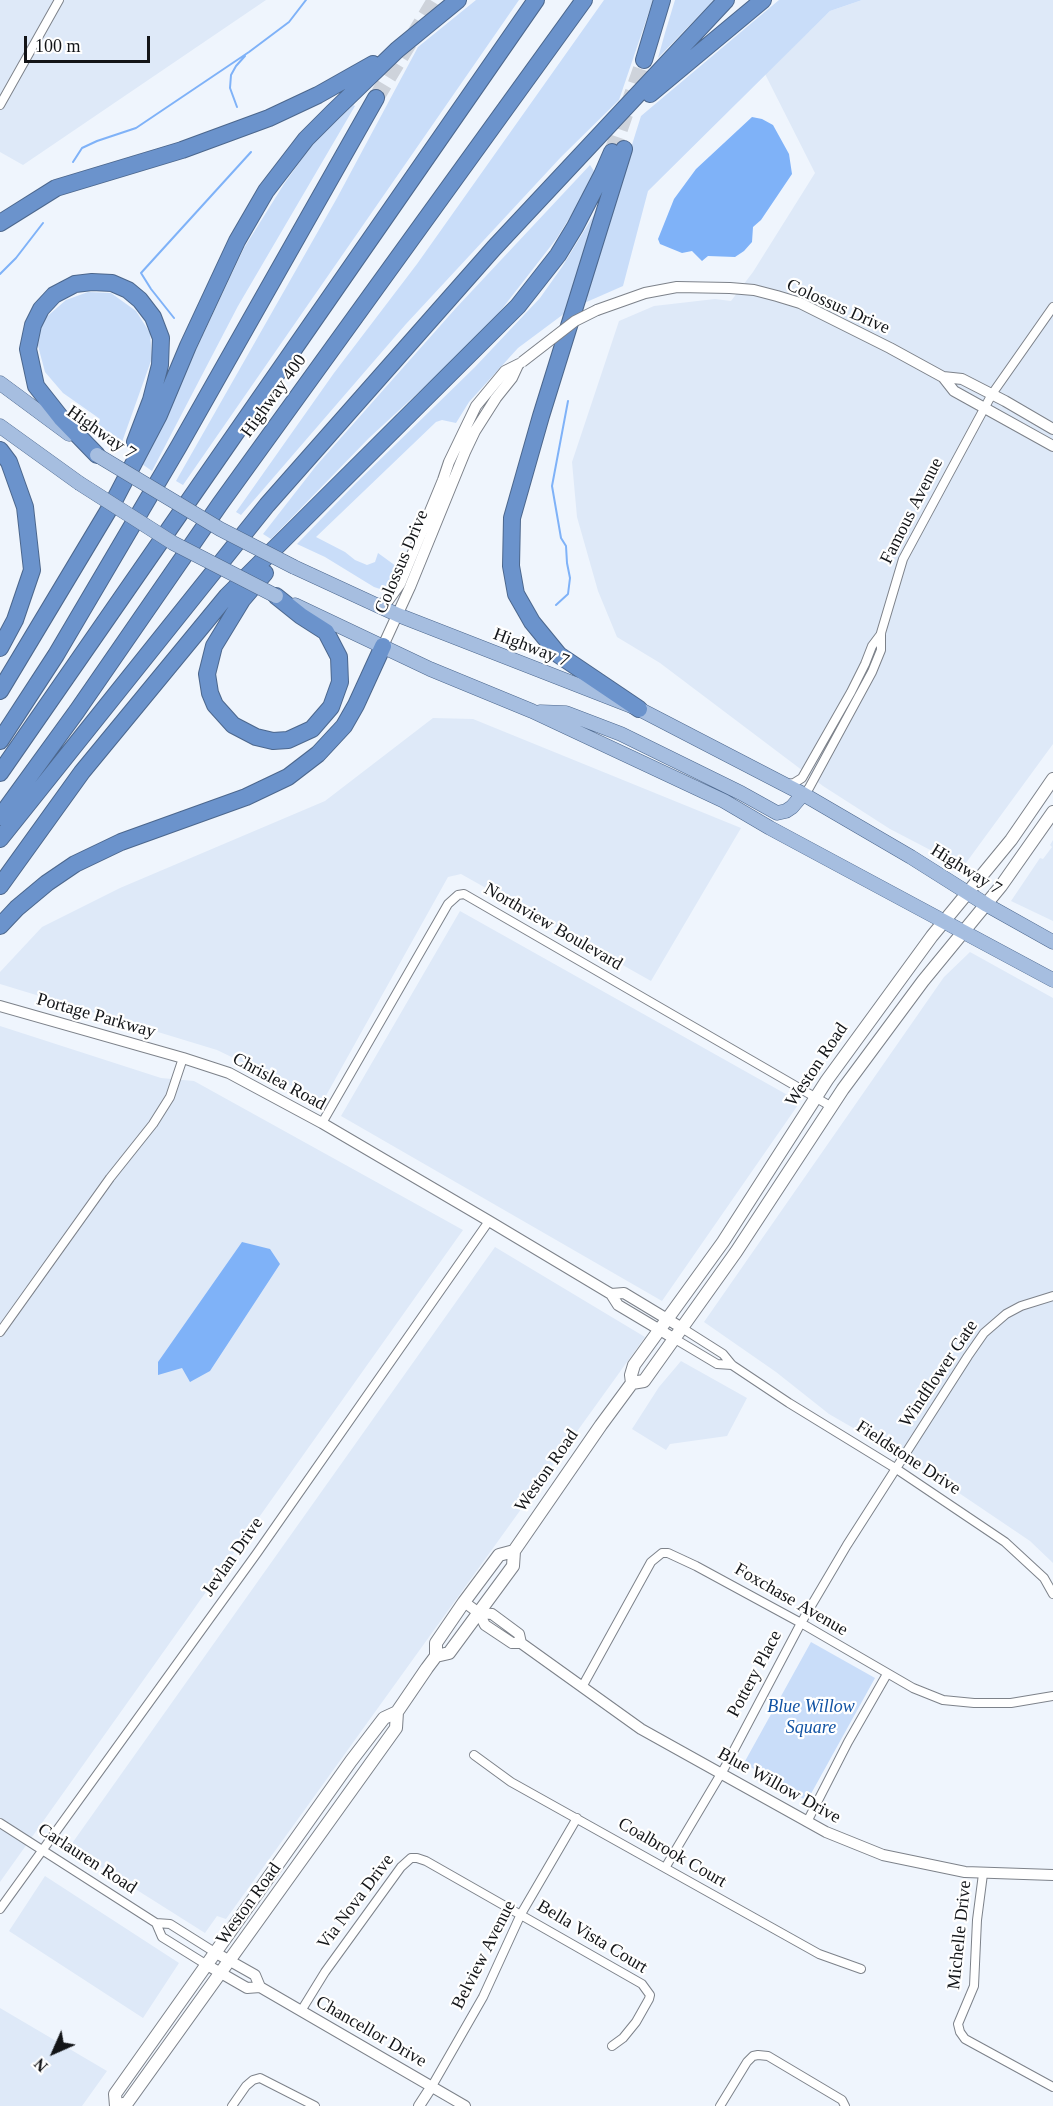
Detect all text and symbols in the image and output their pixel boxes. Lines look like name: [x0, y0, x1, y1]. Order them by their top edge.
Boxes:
scale bar: [27, 24, 153, 62]
text: 100 m: [35, 36, 81, 56]
street label: Colossus Drive: [783, 275, 893, 339]
street label: Highway 400: [237, 350, 311, 442]
street label: Highway 7: [62, 401, 140, 465]
street label: Famous Avenue: [876, 454, 948, 568]
street label: Colossus Drive: [370, 507, 434, 617]
street label: Highway 7: [490, 624, 572, 672]
street label: Highway 7: [927, 840, 1005, 900]
street label: Northview Boulevard: [480, 879, 626, 975]
street label: Portage Parkway: [34, 989, 158, 1043]
street label: Weston Road: [781, 1019, 853, 1111]
street label: Chrislea Road: [229, 1048, 329, 1116]
street label: Windflower Gate: [895, 1316, 983, 1432]
street label: Fieldstone Drive: [852, 1416, 964, 1500]
street label: Weston Road: [511, 1425, 583, 1517]
street label: Jevlan Drive: [198, 1513, 268, 1601]
street label: Foxchase Avenue: [731, 1559, 851, 1641]
street label: Pottery Place: [723, 1627, 787, 1721]
park label: Blue Willow Square: [767, 1696, 855, 1738]
street label: Blue Willow Drive: [714, 1743, 844, 1829]
street label: Coalbrook Court: [614, 1813, 730, 1893]
street label: Carlauren Road: [34, 1819, 140, 1899]
street label: Via Nova Drive: [313, 1850, 399, 1954]
street label: Weston Road: [212, 1859, 286, 1949]
street label: Michelle Drive: [944, 1879, 976, 1991]
street label: Bella Vista Court: [533, 1896, 651, 1978]
street label: Belview Avenue: [447, 1897, 521, 2013]
street label: Chancellor Drive: [312, 1992, 430, 2072]
north arrow: [24, 2022, 84, 2082]
text: N: [31, 2055, 51, 2075]

